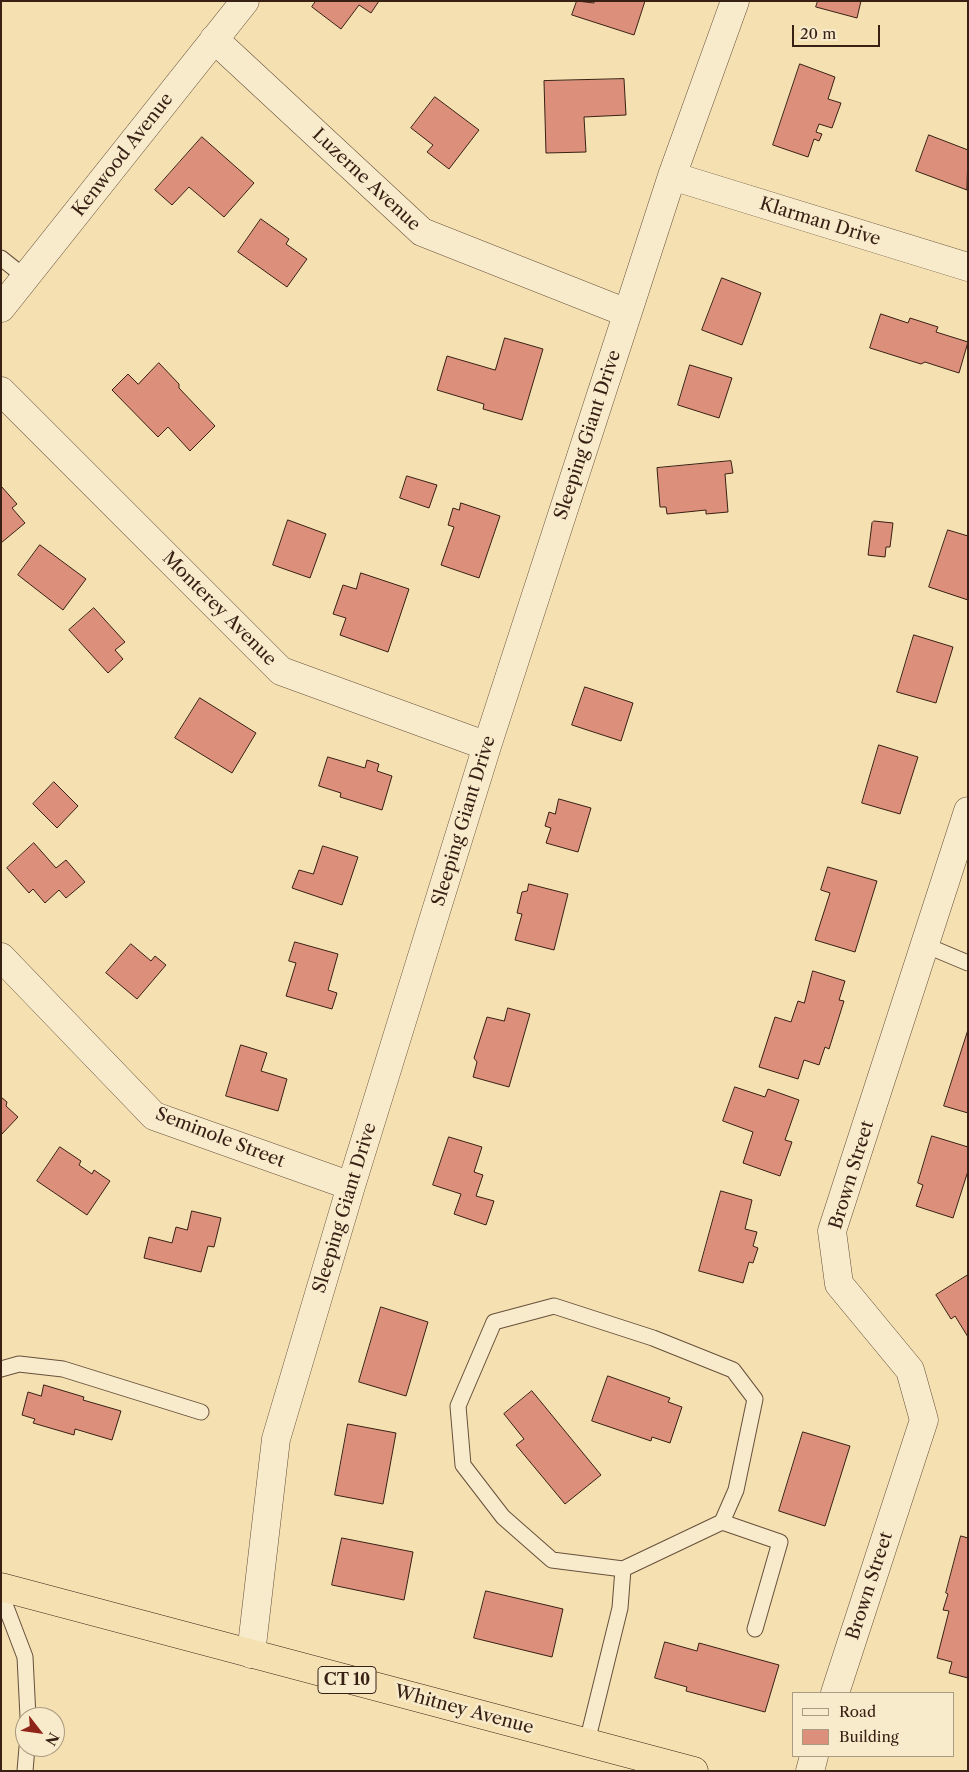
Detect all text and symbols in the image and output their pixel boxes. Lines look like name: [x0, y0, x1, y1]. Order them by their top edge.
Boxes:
scale bar: [794, 15, 882, 47]
text: 20 m: [800, 24, 836, 43]
street label: Kenwood Avenue: [68, 89, 178, 221]
street label: Luzerne Avenue: [307, 124, 425, 236]
street label: Klarman Drive: [757, 193, 883, 251]
street label: Sleeping Giant Drive: [550, 347, 626, 523]
street label: Monterey Avenue: [157, 547, 281, 671]
street label: Sleeping Giant Drive: [428, 733, 500, 909]
street label: Seminole Street: [152, 1103, 288, 1173]
street label: Brown Street: [825, 1118, 879, 1232]
street label: Sleeping Giant Drive: [309, 1120, 381, 1296]
street label: Brown Street: [842, 1529, 898, 1643]
road number: CT 10: [318, 1666, 376, 1694]
street label: Whitney Avenue: [392, 1681, 536, 1739]
legend: [792, 1692, 954, 1757]
text: Road: [839, 1702, 876, 1721]
north arrow: [15, 1707, 65, 1757]
text: Building: [839, 1727, 899, 1746]
text: N: [41, 1729, 63, 1749]

